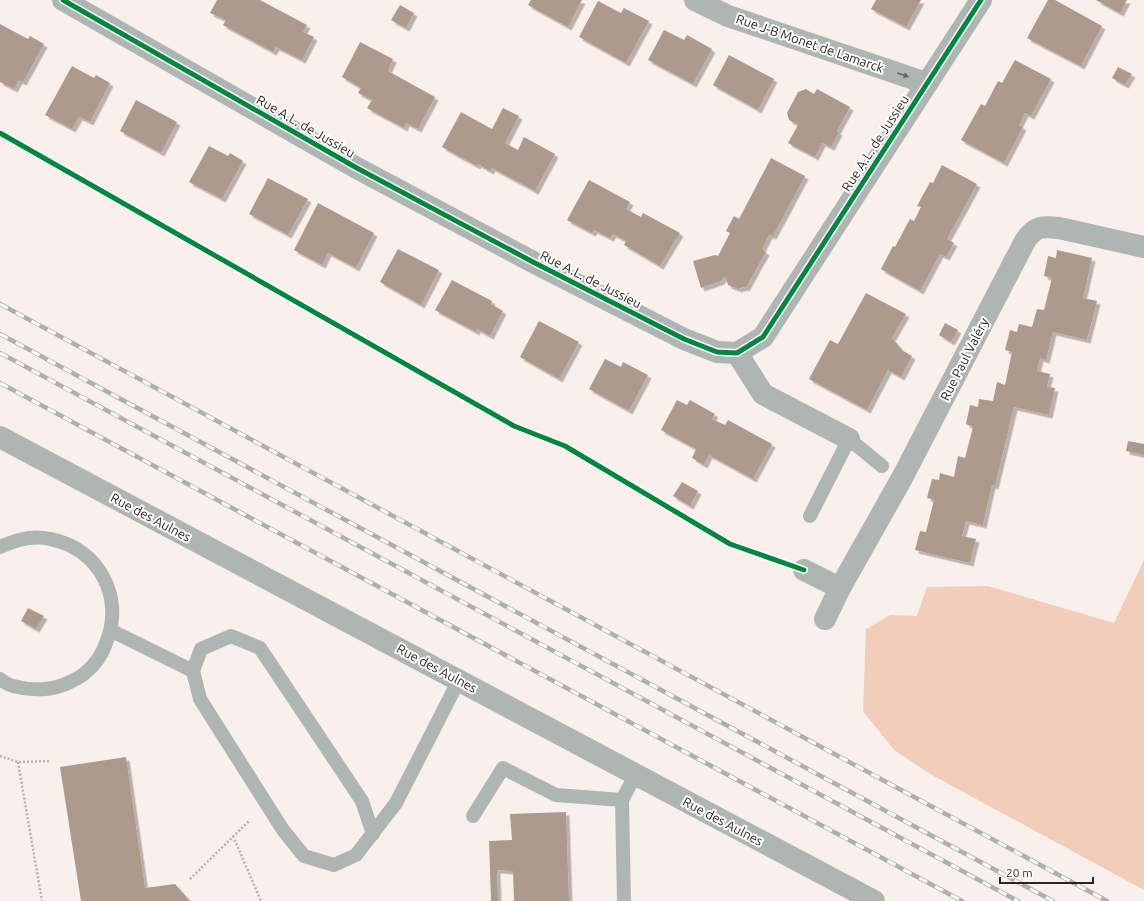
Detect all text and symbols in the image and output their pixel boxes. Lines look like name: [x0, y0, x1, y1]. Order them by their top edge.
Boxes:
street label: Rue J-B Monet de Lamarck: [734, 11, 886, 75]
one-way arrow: [897, 72, 909, 78]
street label: Rue A.L. de Jussieu: [254, 92, 358, 160]
street label: Rue A.L. de Jussieu: [839, 92, 911, 194]
street label: Rue A.L. de Jussieu: [538, 247, 644, 311]
street label: Rue Paul Valéry: [937, 315, 991, 403]
street label: Rue des Aulnes: [109, 490, 194, 544]
street label: Rue des Aulnes: [395, 641, 480, 695]
street label: Rue des Aulnes: [681, 794, 766, 848]
scale bar: [1000, 859, 1093, 885]
text: 20 m: [1006, 866, 1033, 879]

